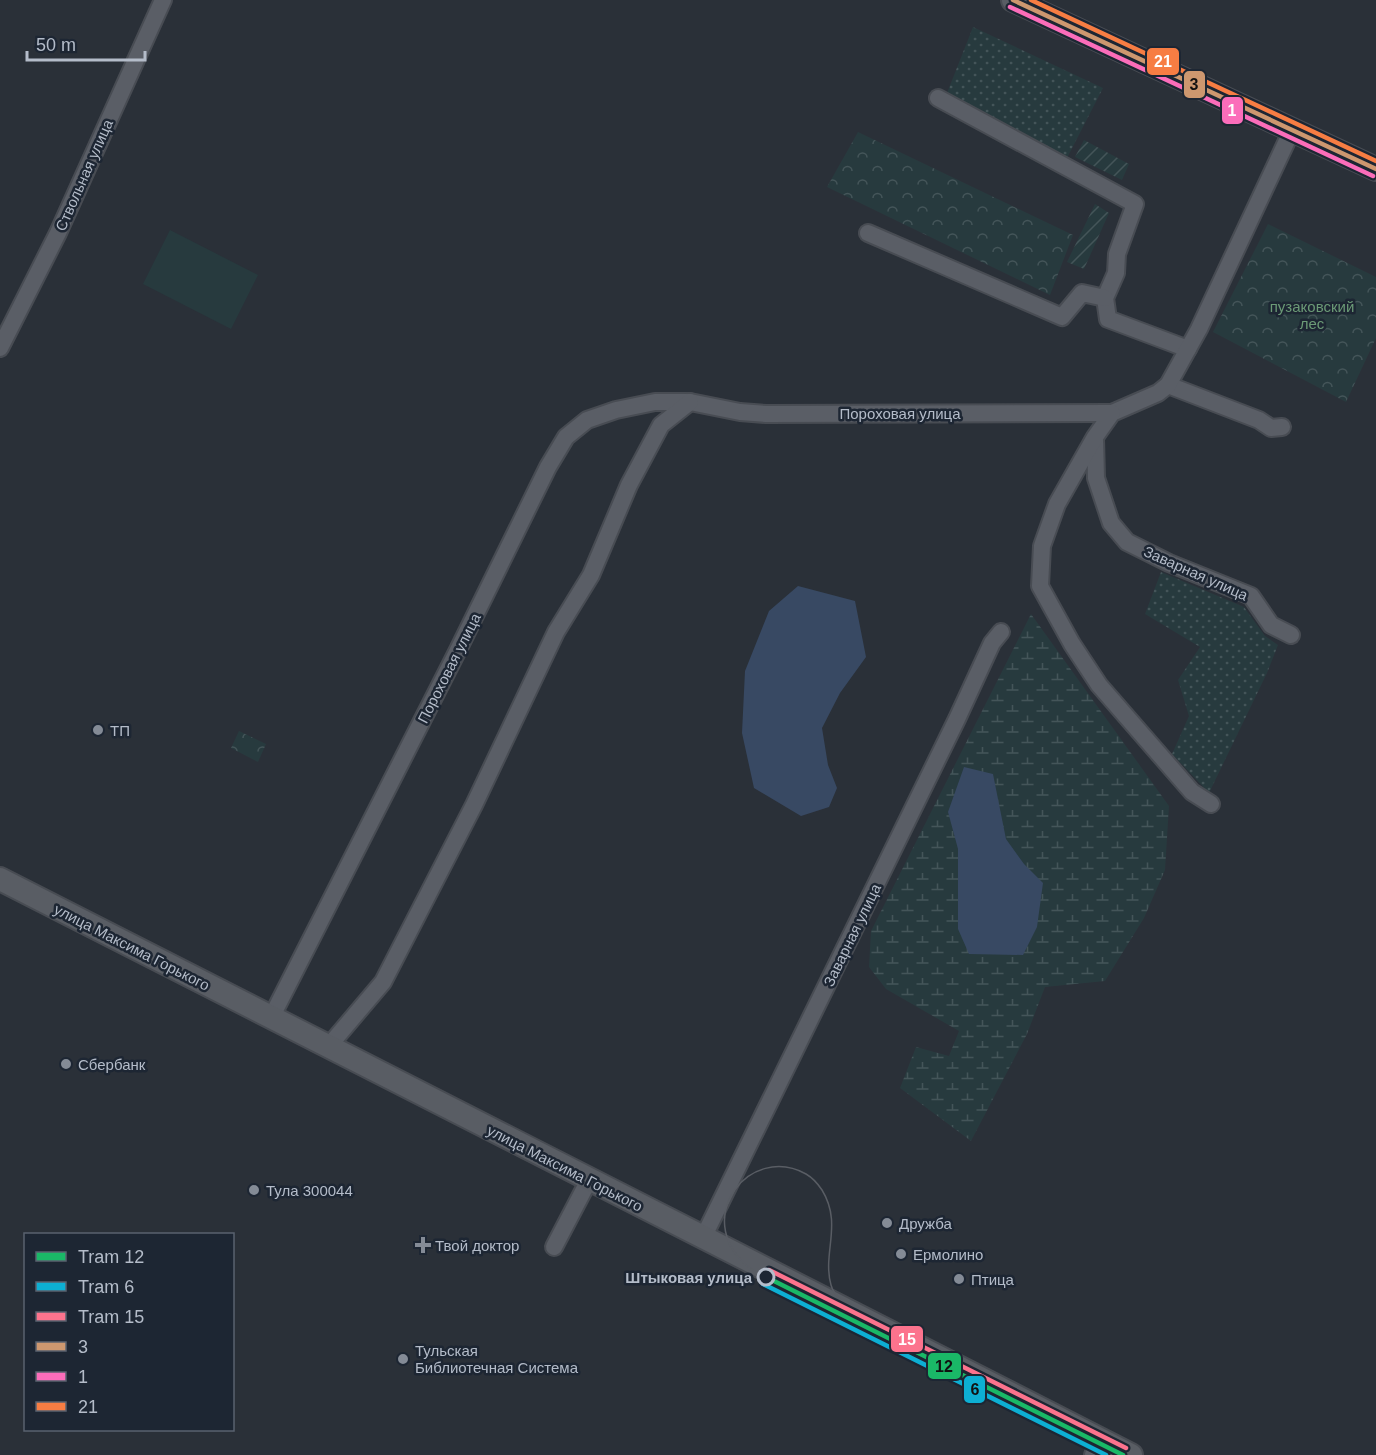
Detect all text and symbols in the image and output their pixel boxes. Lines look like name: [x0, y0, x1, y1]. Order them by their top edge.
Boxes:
scale bar: [27, 24, 146, 62]
text: 50 m: [36, 35, 76, 55]
line badge: 21: [1146, 47, 1180, 76]
text: 21: [1154, 53, 1172, 70]
line badge: 3: [1183, 70, 1206, 99]
text: 3: [1190, 76, 1199, 93]
line badge: 1: [1221, 96, 1244, 125]
text: 1: [1228, 102, 1237, 119]
street label: Ствольная улица: [52, 116, 116, 233]
park label: пузаковский лес: [1270, 298, 1354, 332]
street label: Пороховая улица: [840, 405, 961, 422]
street label: Заварная улица: [1141, 542, 1251, 604]
street label: Пороховая улица: [414, 610, 484, 726]
place label: ТП: [110, 722, 130, 739]
marker: ТП: [91, 723, 105, 737]
street label: Заварная улица: [820, 880, 884, 989]
street label: улица Максима Горького: [52, 900, 212, 994]
place label: Сбербанк: [78, 1056, 146, 1073]
marker: Сбербанк: [59, 1057, 73, 1071]
street label: улица Максима Горького: [485, 1121, 645, 1215]
place label: Тула 300044: [266, 1182, 353, 1199]
marker: Тула 300044: [247, 1183, 261, 1197]
place label: Дружба: [899, 1215, 952, 1232]
marker: Дружба: [880, 1216, 894, 1230]
legend: [24, 1233, 234, 1431]
place label: Твой доктор: [435, 1237, 519, 1254]
marker: Твой доктор: [416, 1238, 430, 1252]
place label: Ермолино: [913, 1246, 983, 1263]
text: Tram 12: [78, 1247, 144, 1267]
marker: Ермолино: [894, 1247, 908, 1261]
marker: Штыковая улица: [757, 1268, 775, 1286]
place label: Штыковая улица: [625, 1269, 753, 1286]
place label: Птица: [971, 1271, 1015, 1288]
marker: Птица: [952, 1272, 966, 1286]
text: Tram 6: [78, 1277, 134, 1297]
text: Tram 15: [78, 1307, 144, 1327]
line badge: 15: [890, 1325, 924, 1353]
text: 15: [898, 1331, 916, 1348]
text: 3: [78, 1337, 88, 1357]
place label: Тульская Библиотечная Система: [415, 1342, 579, 1376]
marker: Тульская Библиотечная Система: [396, 1352, 410, 1366]
line badge: 12: [927, 1352, 962, 1380]
text: 12: [935, 1358, 953, 1375]
text: 1: [78, 1367, 88, 1387]
line badge: 6: [963, 1375, 986, 1404]
text: 6: [971, 1381, 980, 1398]
text: 21: [78, 1397, 98, 1417]

